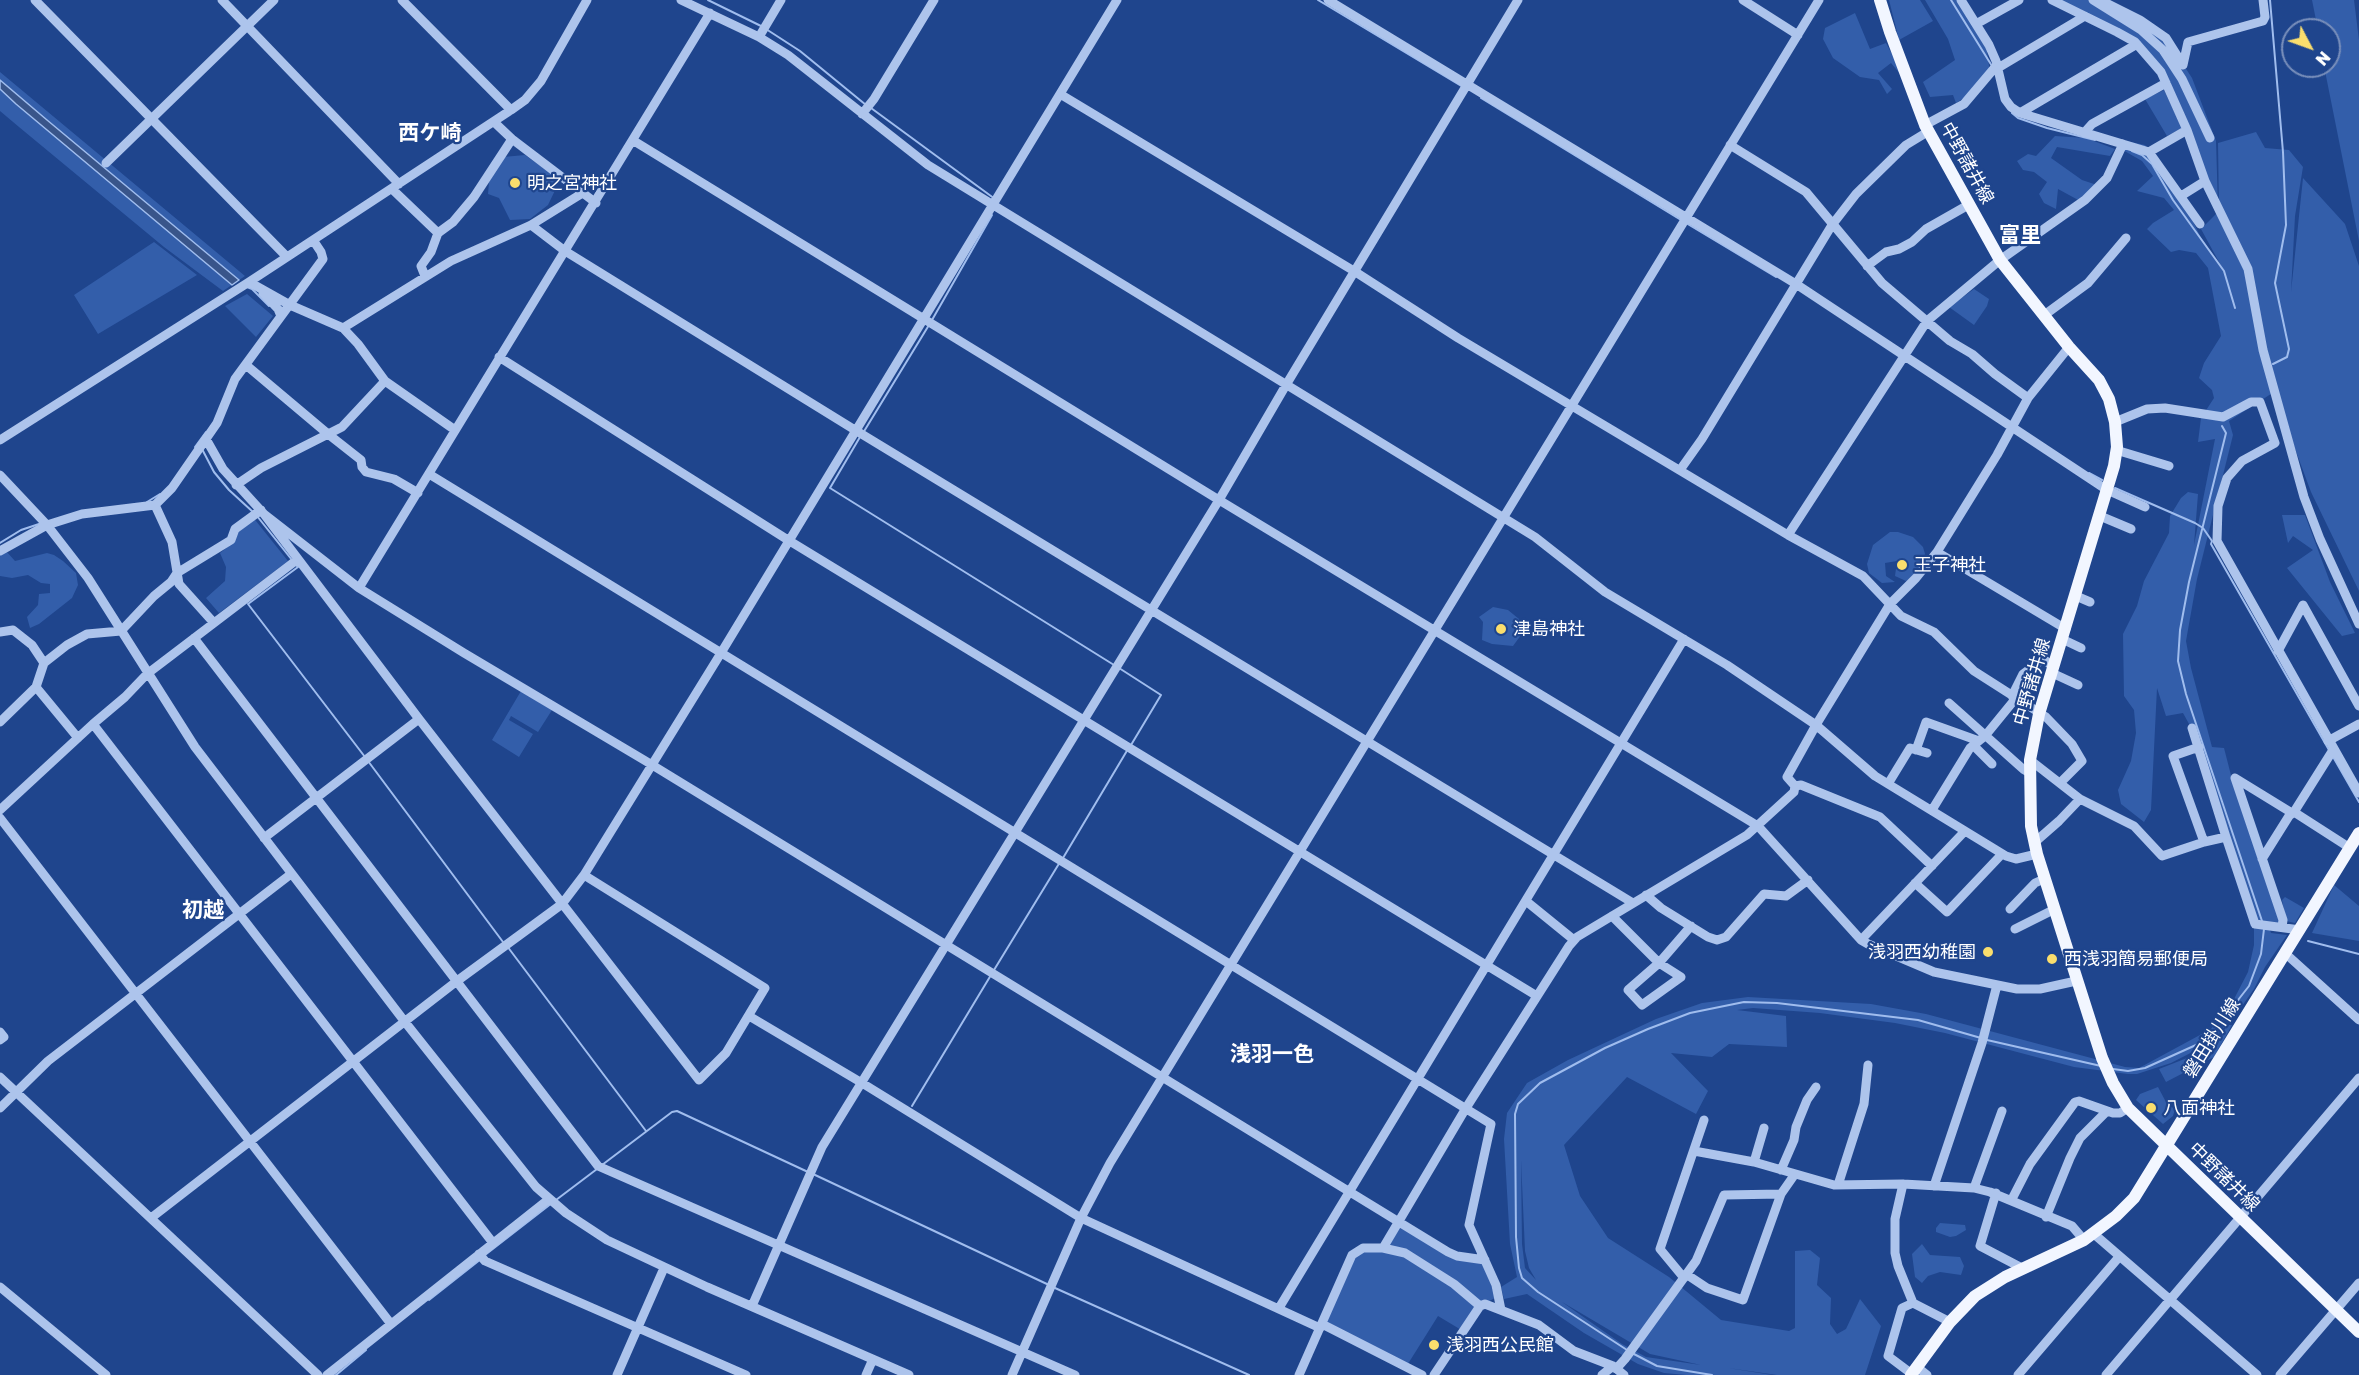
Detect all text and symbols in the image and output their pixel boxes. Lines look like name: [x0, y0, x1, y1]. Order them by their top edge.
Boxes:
north arrow: [2281, 18, 2341, 78]
text: N: [2312, 47, 2335, 70]
street label: 中野諸井線: [1936, 118, 1998, 208]
district label: 西ケ崎: [399, 120, 461, 146]
place label: 明之宮神社: [527, 172, 617, 194]
marker: 明之宮神社: [508, 176, 522, 190]
district label: 富里: [1999, 222, 2041, 248]
place label: 王子神社: [1914, 554, 1986, 576]
marker: 王子神社: [1895, 558, 1909, 572]
place label: 津島神社: [1513, 618, 1585, 640]
marker: 津島神社: [1494, 622, 1508, 636]
street label: 中野諸井線: [2009, 636, 2055, 728]
district label: 初越: [182, 897, 224, 923]
place label: 浅羽西幼稚園: [1868, 941, 1976, 963]
marker: 浅羽西幼稚園: [1981, 945, 1995, 959]
place label: 西浅羽簡易郵便局: [2064, 948, 2208, 970]
marker: 西浅羽簡易郵便局: [2045, 952, 2059, 966]
street label: 磐田掛川線: [2179, 994, 2245, 1082]
district label: 浅羽一色: [1230, 1041, 1314, 1067]
place label: 八面神社: [2163, 1097, 2235, 1119]
marker: 八面神社: [2144, 1101, 2158, 1115]
street label: 中野諸井線: [2184, 1138, 2264, 1216]
place label: 浅羽西公民館: [1446, 1334, 1554, 1356]
marker: 浅羽西公民館: [1427, 1338, 1441, 1352]

